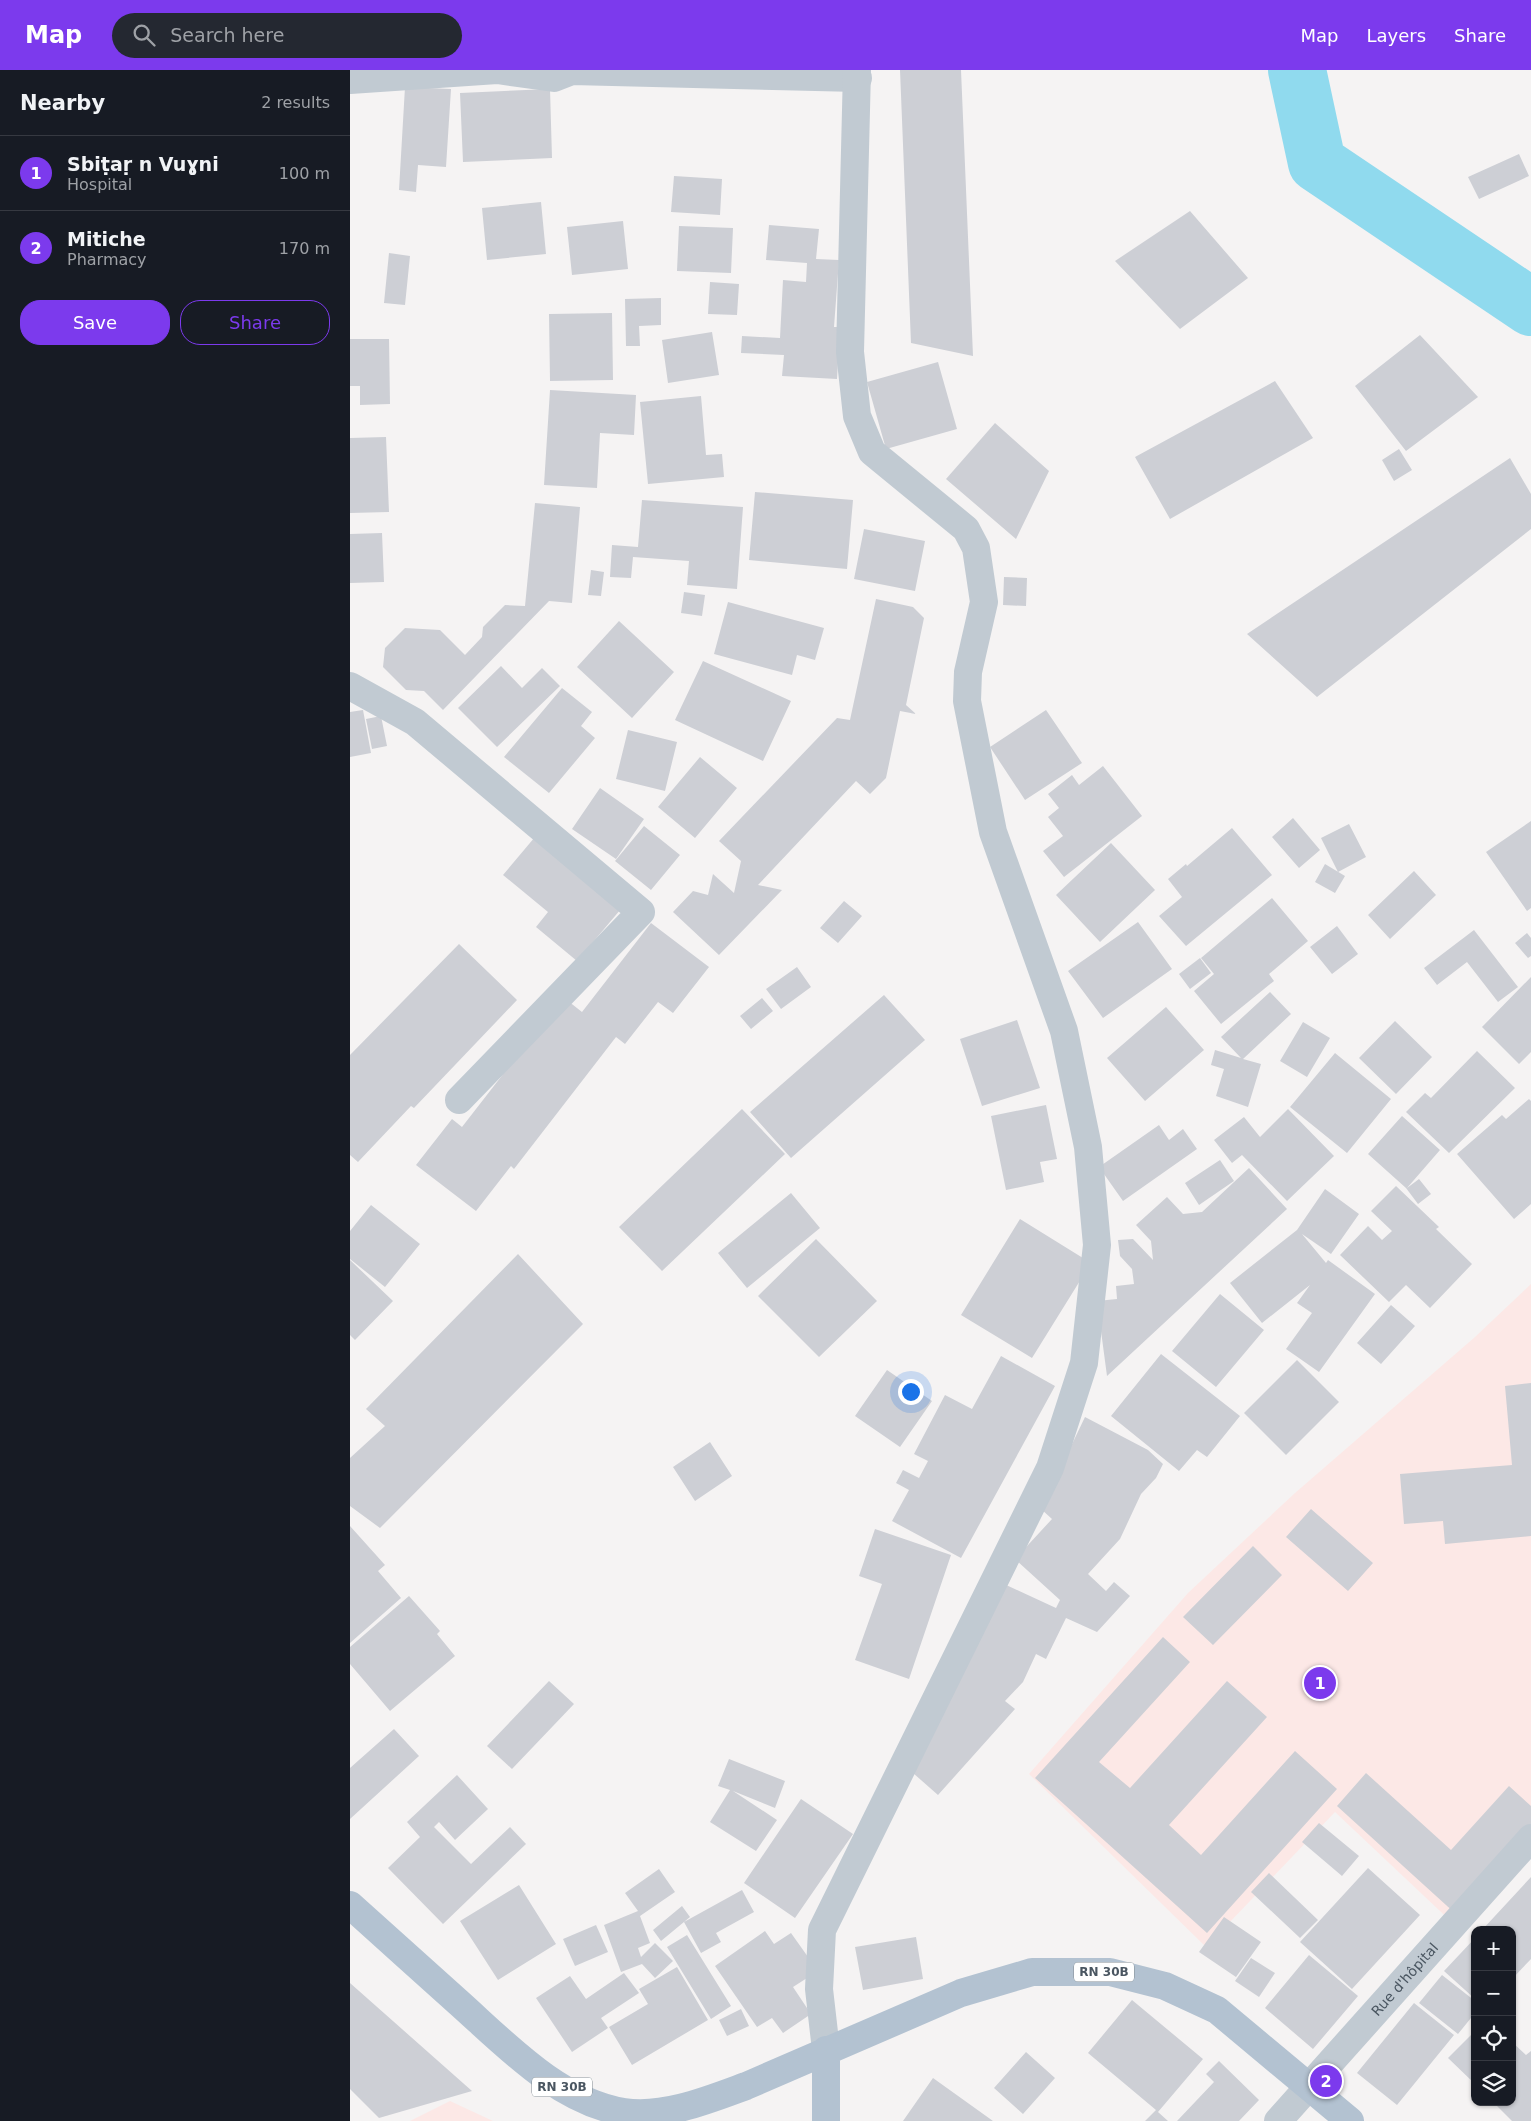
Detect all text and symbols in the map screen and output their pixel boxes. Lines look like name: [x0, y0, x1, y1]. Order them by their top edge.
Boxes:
search box: [112, 13, 462, 58]
text: Map: [25, 21, 82, 49]
icon: search: [130, 21, 158, 49]
text: Search here: [170, 24, 284, 46]
text: Map: [1300, 25, 1338, 46]
text: Layers: [1366, 25, 1426, 46]
text: Share: [1454, 25, 1506, 46]
text: Nearby: [20, 91, 105, 115]
text: 2 results: [261, 93, 330, 112]
text: Sbiṭaṛ n Vuɣni: [67, 153, 219, 175]
text: 1: [30, 164, 42, 183]
text: 100 m: [279, 164, 330, 183]
text: Hospital: [67, 175, 132, 194]
text: Mitiche: [67, 228, 146, 250]
text: 2: [30, 239, 42, 258]
text: 170 m: [279, 239, 330, 258]
text: Pharmacy: [67, 250, 147, 269]
button: Save: [20, 300, 170, 345]
button: Share: [180, 300, 330, 345]
your location: [898, 1379, 924, 1405]
pin: 1: [1304, 1664, 1336, 1702]
map controls: [1471, 1926, 1516, 2106]
button: +: [1471, 1926, 1516, 1971]
street label: Rue d'hôpital: [1368, 1940, 1441, 2019]
road number: RN 30B: [1074, 1962, 1134, 1981]
button: −: [1471, 1971, 1516, 2016]
button: locate: [1471, 2016, 1516, 2061]
button: layers: [1471, 2061, 1516, 2106]
pin: 2: [1310, 2062, 1342, 2100]
road number: RN 30B: [532, 2078, 592, 2096]

